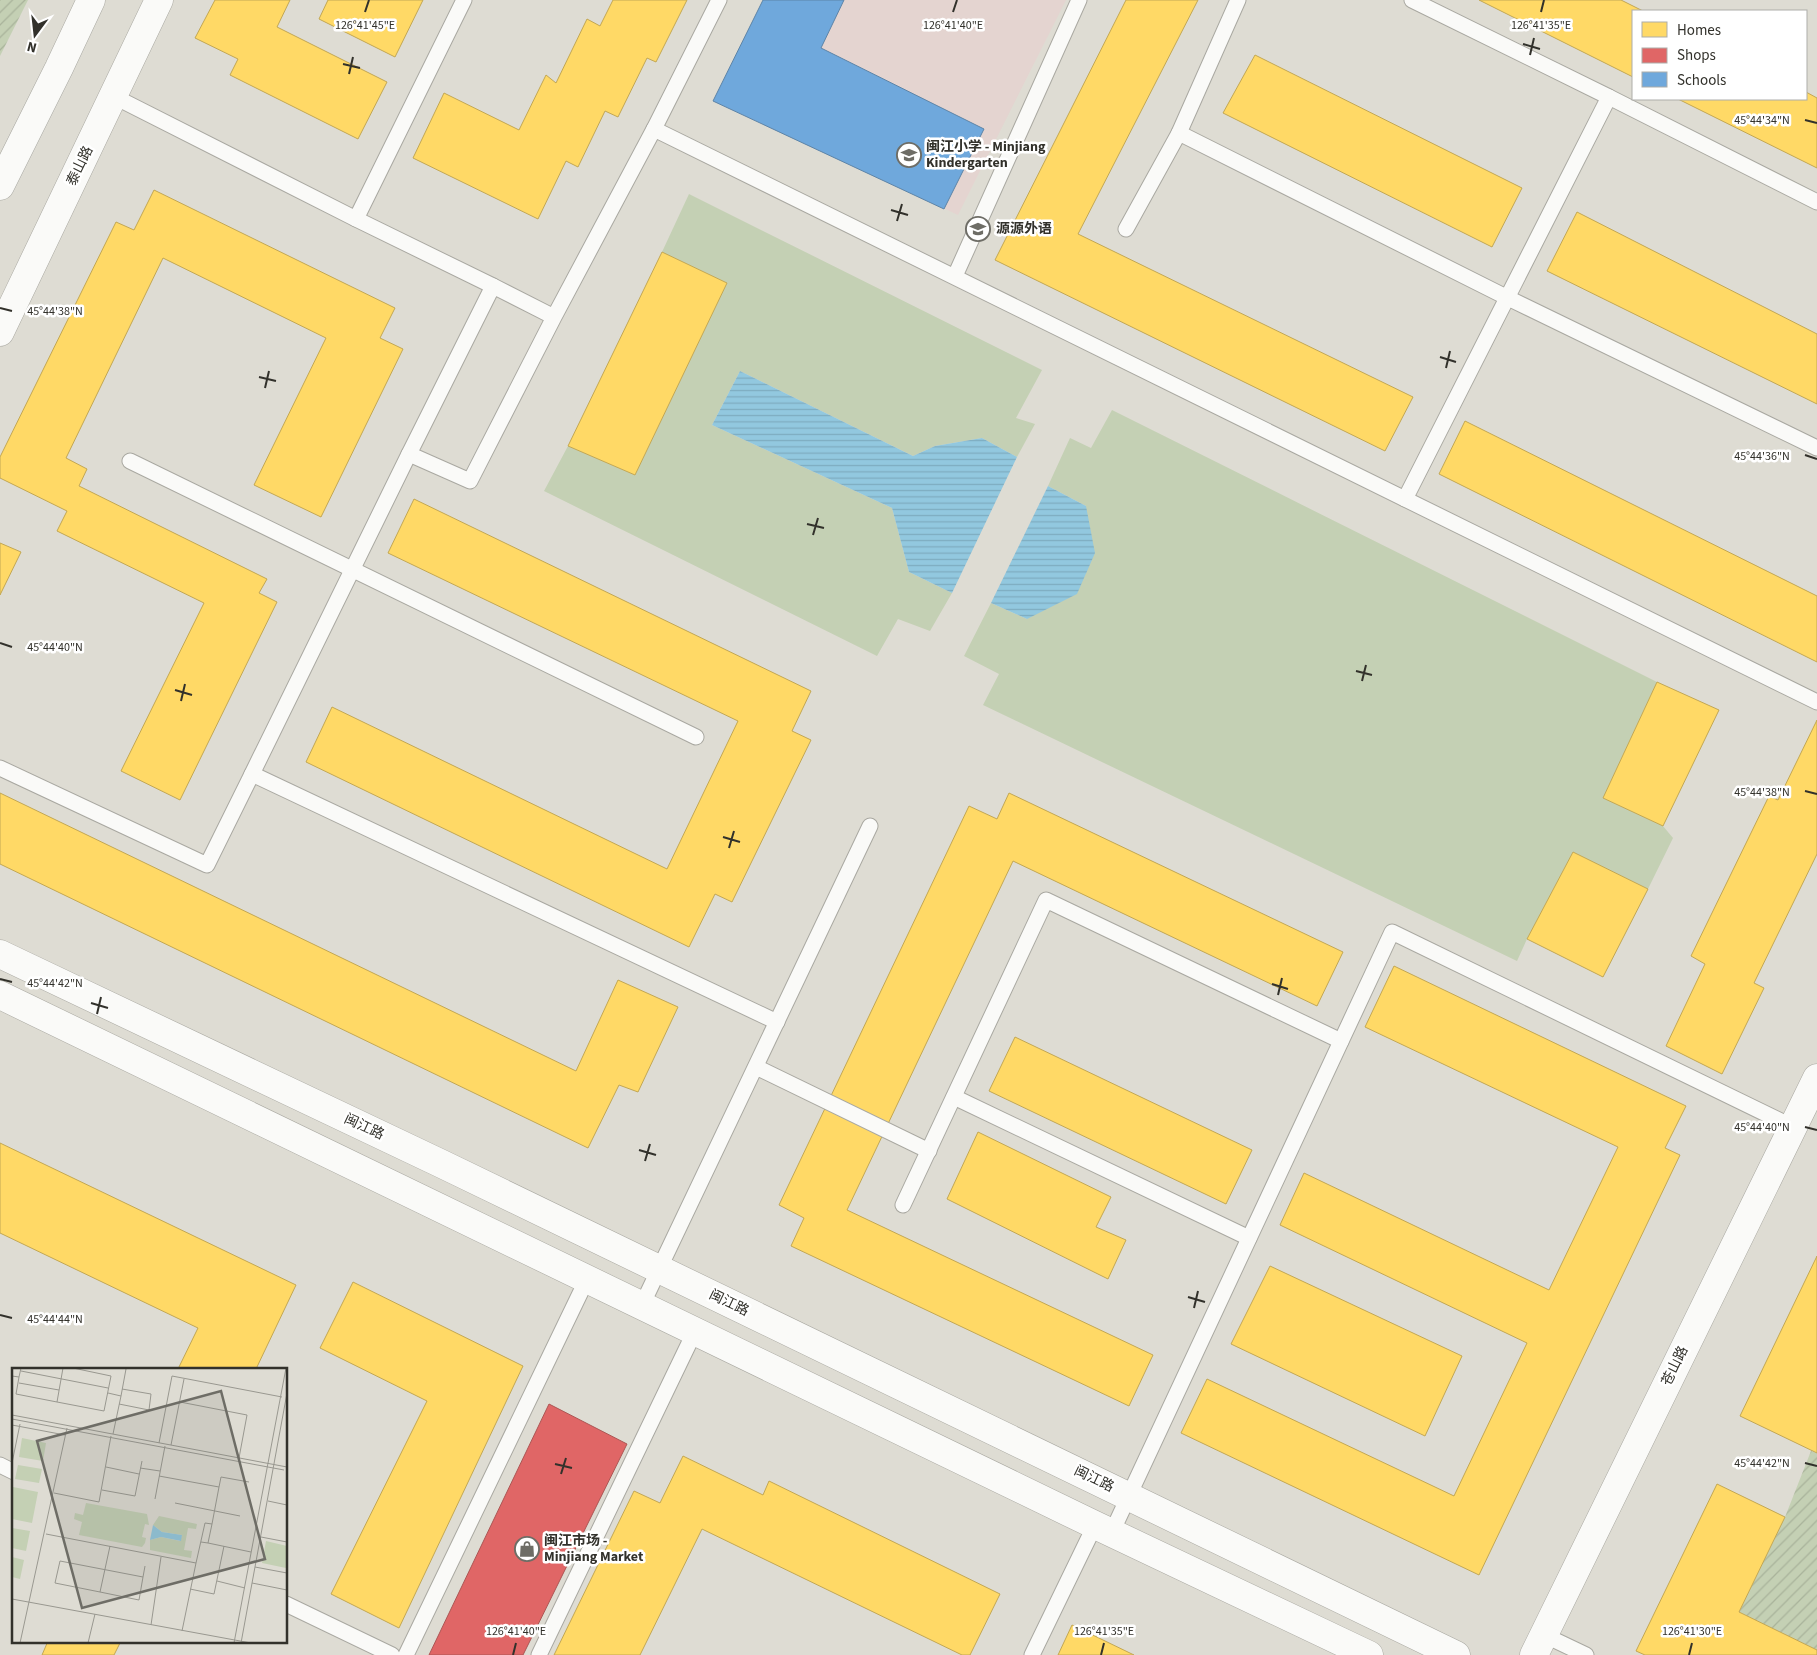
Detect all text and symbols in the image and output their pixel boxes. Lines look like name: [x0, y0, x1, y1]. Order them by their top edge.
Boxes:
north arrow: [10, 10, 60, 60]
legend: [1632, 10, 1807, 100]
text: 126°41'45"E: [335, 17, 395, 34]
text: 126°41'40"E: [923, 17, 983, 34]
text: 126°41'35"E: [1511, 17, 1571, 34]
text: Homes: [1677, 20, 1721, 41]
text: N: [25, 36, 39, 57]
text: Shops: [1677, 45, 1716, 66]
text: Schools: [1677, 70, 1726, 91]
text: 45°44'34"N: [1734, 112, 1790, 129]
place label: 闽江小学 - Minjiang Kindergarten: [926, 137, 1046, 173]
school or university icon: 闽江小学 - Minjiang Kindergarten: [896, 142, 922, 168]
street label: 泰山路: [62, 143, 98, 189]
school or university icon: 源源外语: [965, 216, 991, 242]
place label: 源源外语: [996, 219, 1052, 239]
text: 45°44'38"N: [27, 303, 83, 320]
text: 45°44'36"N: [1734, 448, 1790, 465]
text: 45°44'40"N: [27, 639, 83, 656]
text: 45°44'38"N: [1734, 784, 1790, 801]
text: 45°44'42"N: [27, 975, 83, 992]
street label: 闽江路: [341, 1109, 387, 1145]
text: 45°44'40"N: [1734, 1119, 1790, 1136]
street label: 闽江路: [706, 1285, 752, 1321]
text: 45°44'44"N: [27, 1311, 83, 1328]
street label: 苍山路: [1657, 1343, 1693, 1389]
inset map: [12, 1368, 288, 1642]
text: 45°44'42"N: [1734, 1455, 1790, 1472]
street label: 闽江路: [1071, 1461, 1117, 1497]
place label: 闽江市场 - Minjiang Market: [544, 1531, 644, 1567]
shop icon: 闽江市场 - Minjiang Market: [514, 1536, 540, 1562]
text: 126°41'40"E: [486, 1623, 546, 1640]
text: 126°41'35"E: [1074, 1623, 1134, 1640]
text: 126°41'30"E: [1662, 1623, 1722, 1640]

